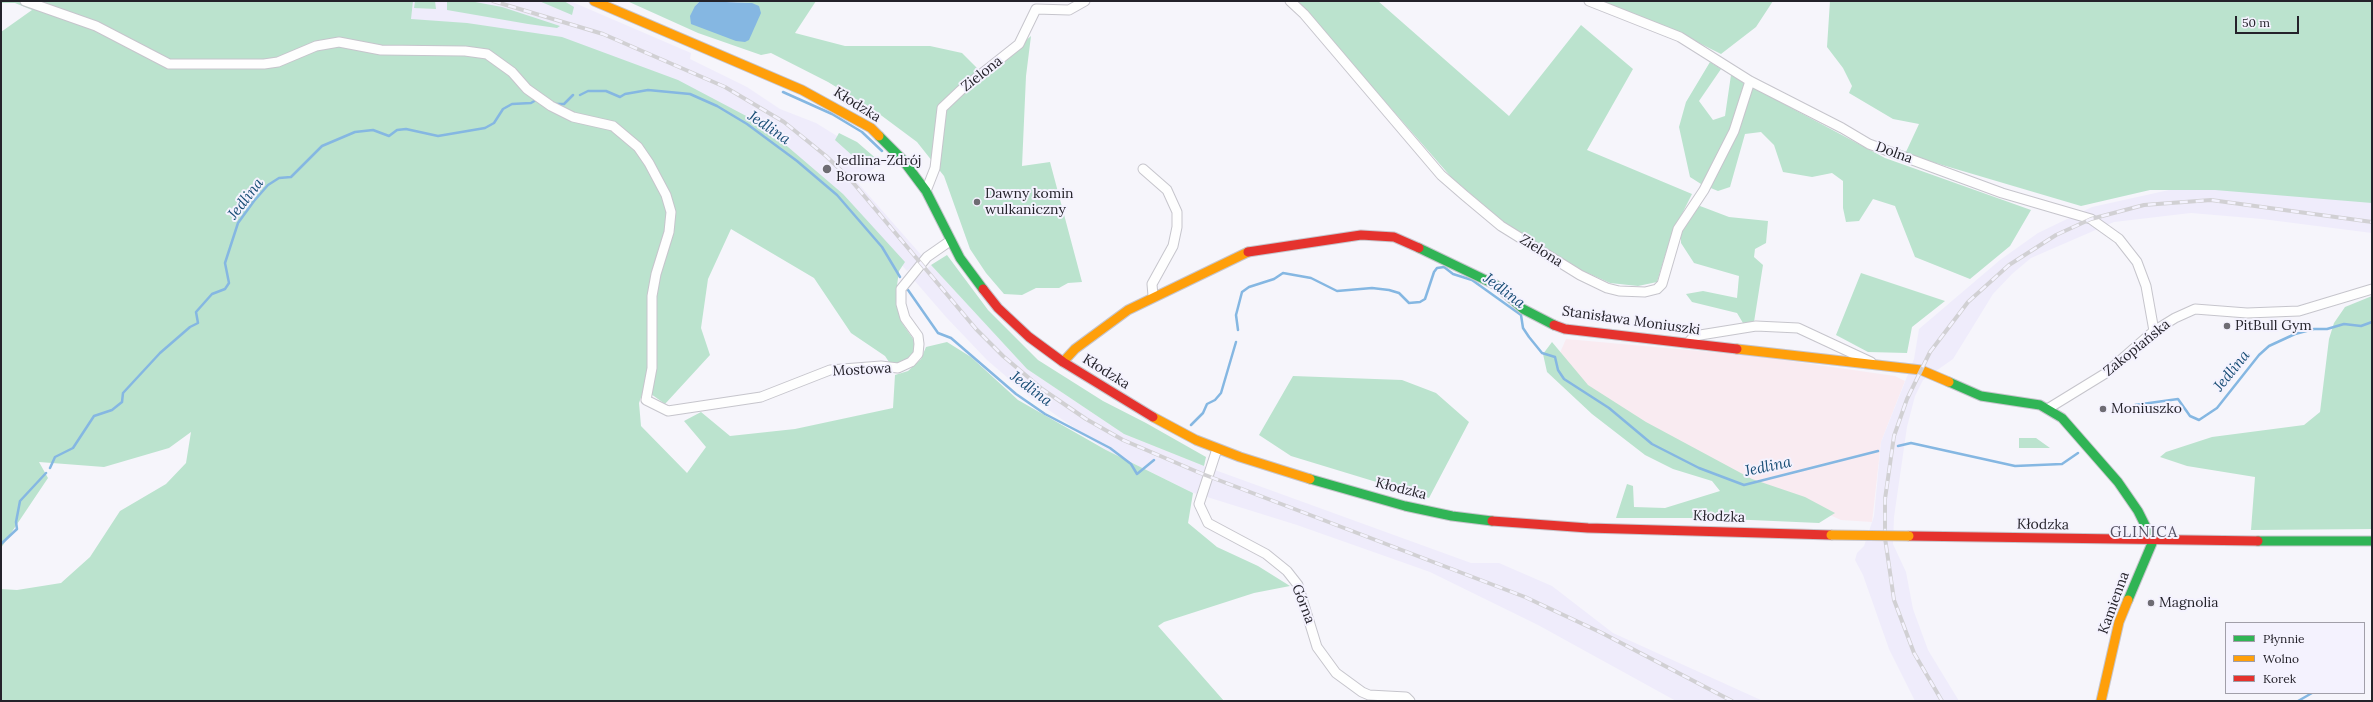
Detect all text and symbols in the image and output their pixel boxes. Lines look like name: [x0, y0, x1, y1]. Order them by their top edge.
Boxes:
scale bar: [2237, 8, 2301, 34]
text: 50 m: [2242, 15, 2270, 30]
street label: Zielona: [958, 53, 1006, 95]
street label: Kłodzka: [830, 84, 884, 126]
water label: Jedlina: [744, 107, 794, 149]
street label: Dolna: [1873, 139, 1915, 167]
place label: Jedlina-Zdrój Borowa: [836, 153, 921, 186]
marker: Jedlina-Zdrój Borowa: [821, 163, 833, 175]
water label: Jedlina: [224, 175, 268, 223]
place label: Dawny komin wulkaniczny: [985, 186, 1074, 218]
marker: Dawny komin wulkaniczny: [972, 197, 982, 207]
street label: Zielona: [1516, 231, 1566, 271]
water label: Jedlina: [1480, 270, 1528, 312]
street label: Stanisława Moniuszki: [1561, 303, 1701, 339]
street label: Zakopiańska: [2100, 316, 2174, 380]
place label: PitBull Gym: [2235, 318, 2312, 334]
marker: PitBull Gym: [2222, 321, 2232, 331]
water label: Jedlina: [2210, 347, 2254, 395]
street label: Kłodzka: [1079, 351, 1133, 393]
street label: Mostowa: [832, 360, 892, 380]
water label: Jedlina: [1007, 368, 1055, 410]
place label: Moniuszko: [2111, 401, 2182, 417]
marker: Moniuszko: [2098, 404, 2108, 414]
water label: Jedlina: [1743, 453, 1793, 481]
street label: Kłodzka: [1374, 475, 1428, 503]
street label: Kłodzka: [1693, 508, 1745, 526]
street label: Kłodzka: [2017, 516, 2069, 534]
district label: GLINICA: [2110, 524, 2178, 542]
street label: Kamienna: [2095, 570, 2133, 636]
street label: Górna: [1288, 582, 1318, 626]
place label: Magnolia: [2159, 595, 2218, 611]
marker: Magnolia: [2146, 598, 2156, 608]
legend: [2225, 622, 2365, 694]
text: Płynnie: [2263, 631, 2305, 646]
text: Wolno: [2263, 651, 2299, 666]
text: Korek: [2263, 671, 2296, 686]

